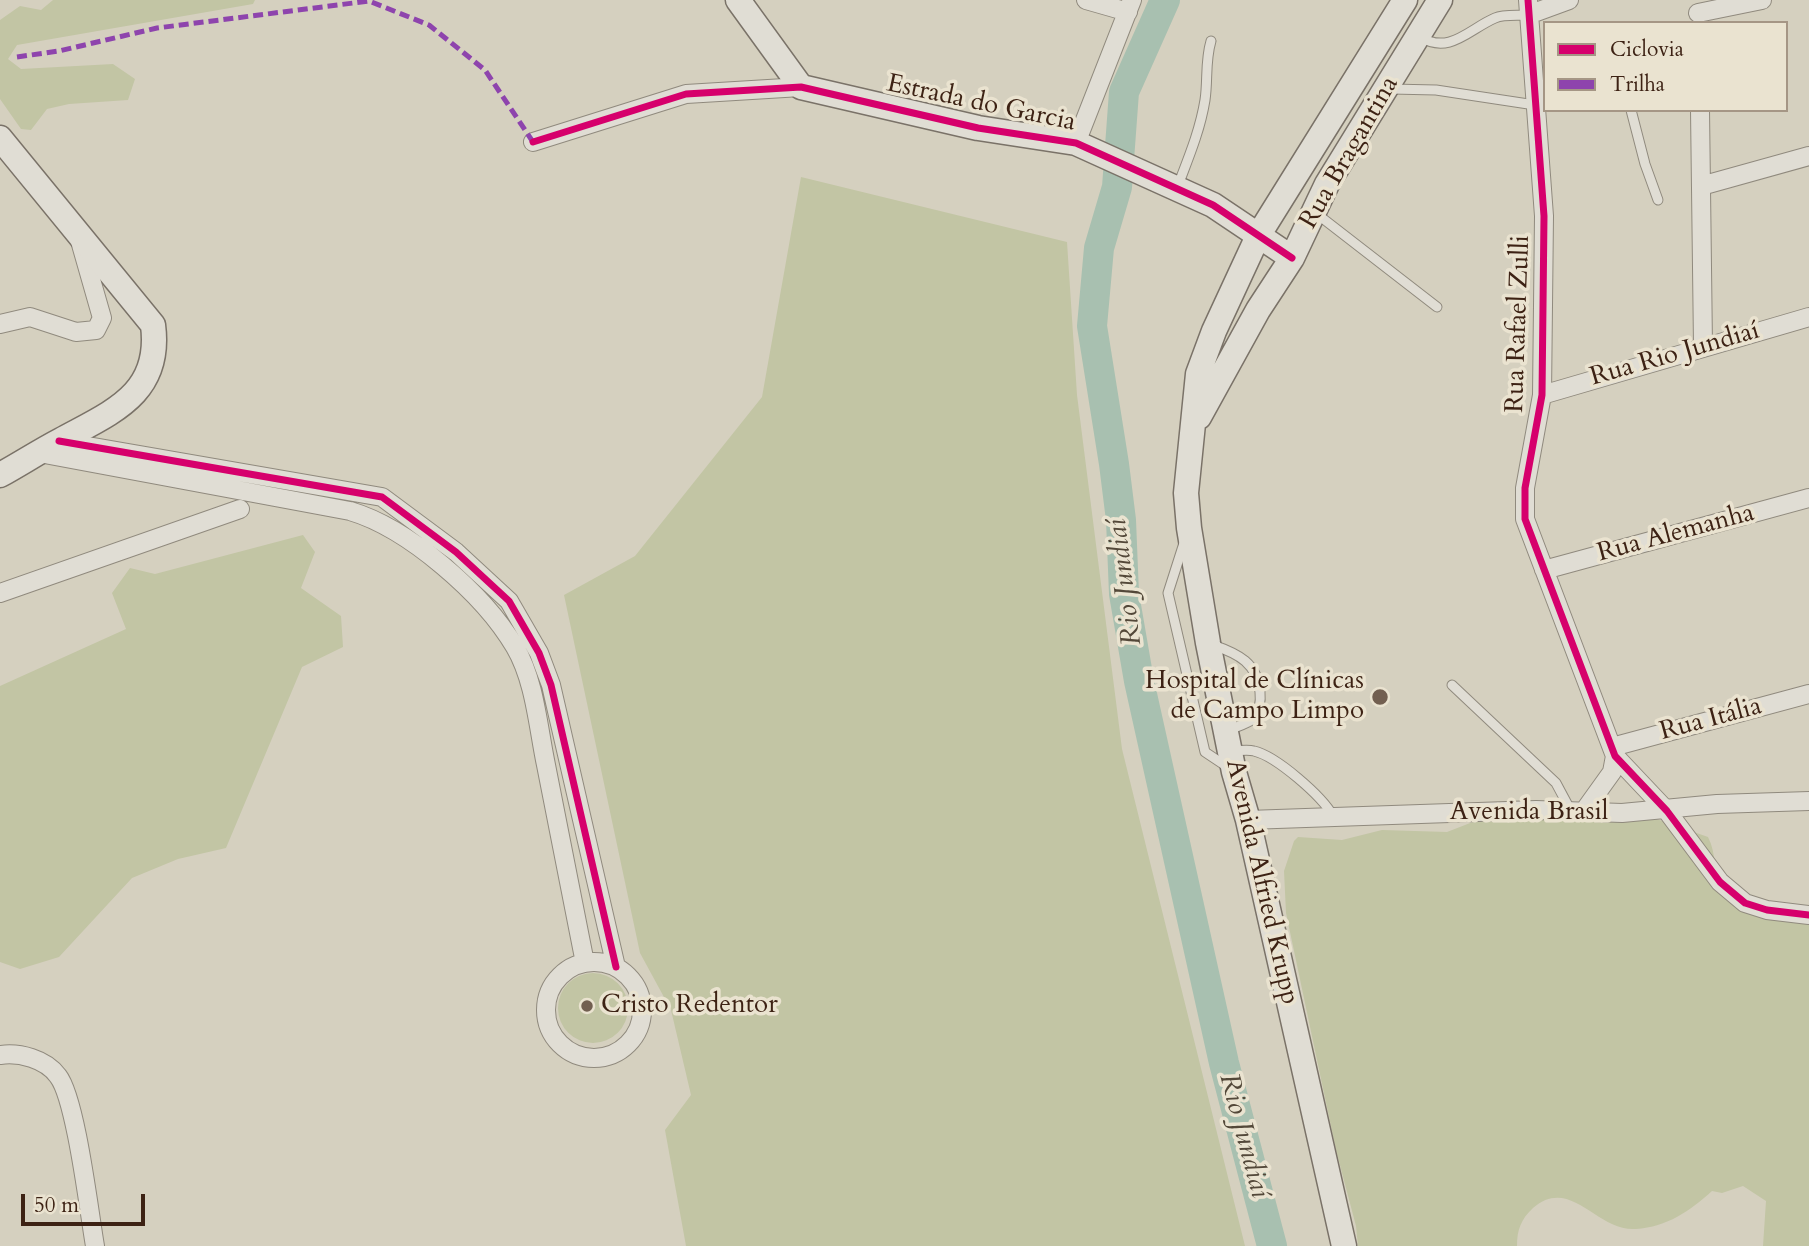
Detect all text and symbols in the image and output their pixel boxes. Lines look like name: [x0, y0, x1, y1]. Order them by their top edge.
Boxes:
legend: [1543, 21, 1788, 112]
text: Ciclovia: [1610, 35, 1684, 64]
street label: Estrada do Garcia: [884, 69, 1078, 139]
text: Trilha: [1610, 70, 1665, 99]
street label: Rua Bragantina: [1294, 71, 1406, 235]
street label: Rua Rafael Zulli: [1500, 235, 1538, 413]
street label: Rua Rio Jundiaí: [1587, 316, 1763, 394]
street label: Rua Alemanha: [1594, 498, 1758, 570]
water label: Rio Jundiaí: [1102, 517, 1150, 647]
place label: Hospital de Clínicas de Campo Limpo: [1145, 666, 1364, 728]
marker: Hospital de Clínicas de Campo Limpo: [1370, 687, 1390, 707]
street label: Rua Itália: [1657, 691, 1765, 749]
street label: Avenida Alfried Krupp: [1218, 756, 1304, 1008]
street label: Avenida Brasil: [1450, 797, 1608, 829]
place label: Cristo Redentor: [601, 990, 778, 1022]
marker: Cristo Redentor: [579, 998, 595, 1014]
water label: Rio Jundiaí: [1210, 1070, 1276, 1202]
scale bar: [24, 1180, 149, 1224]
text: 50 m: [34, 1191, 79, 1220]

